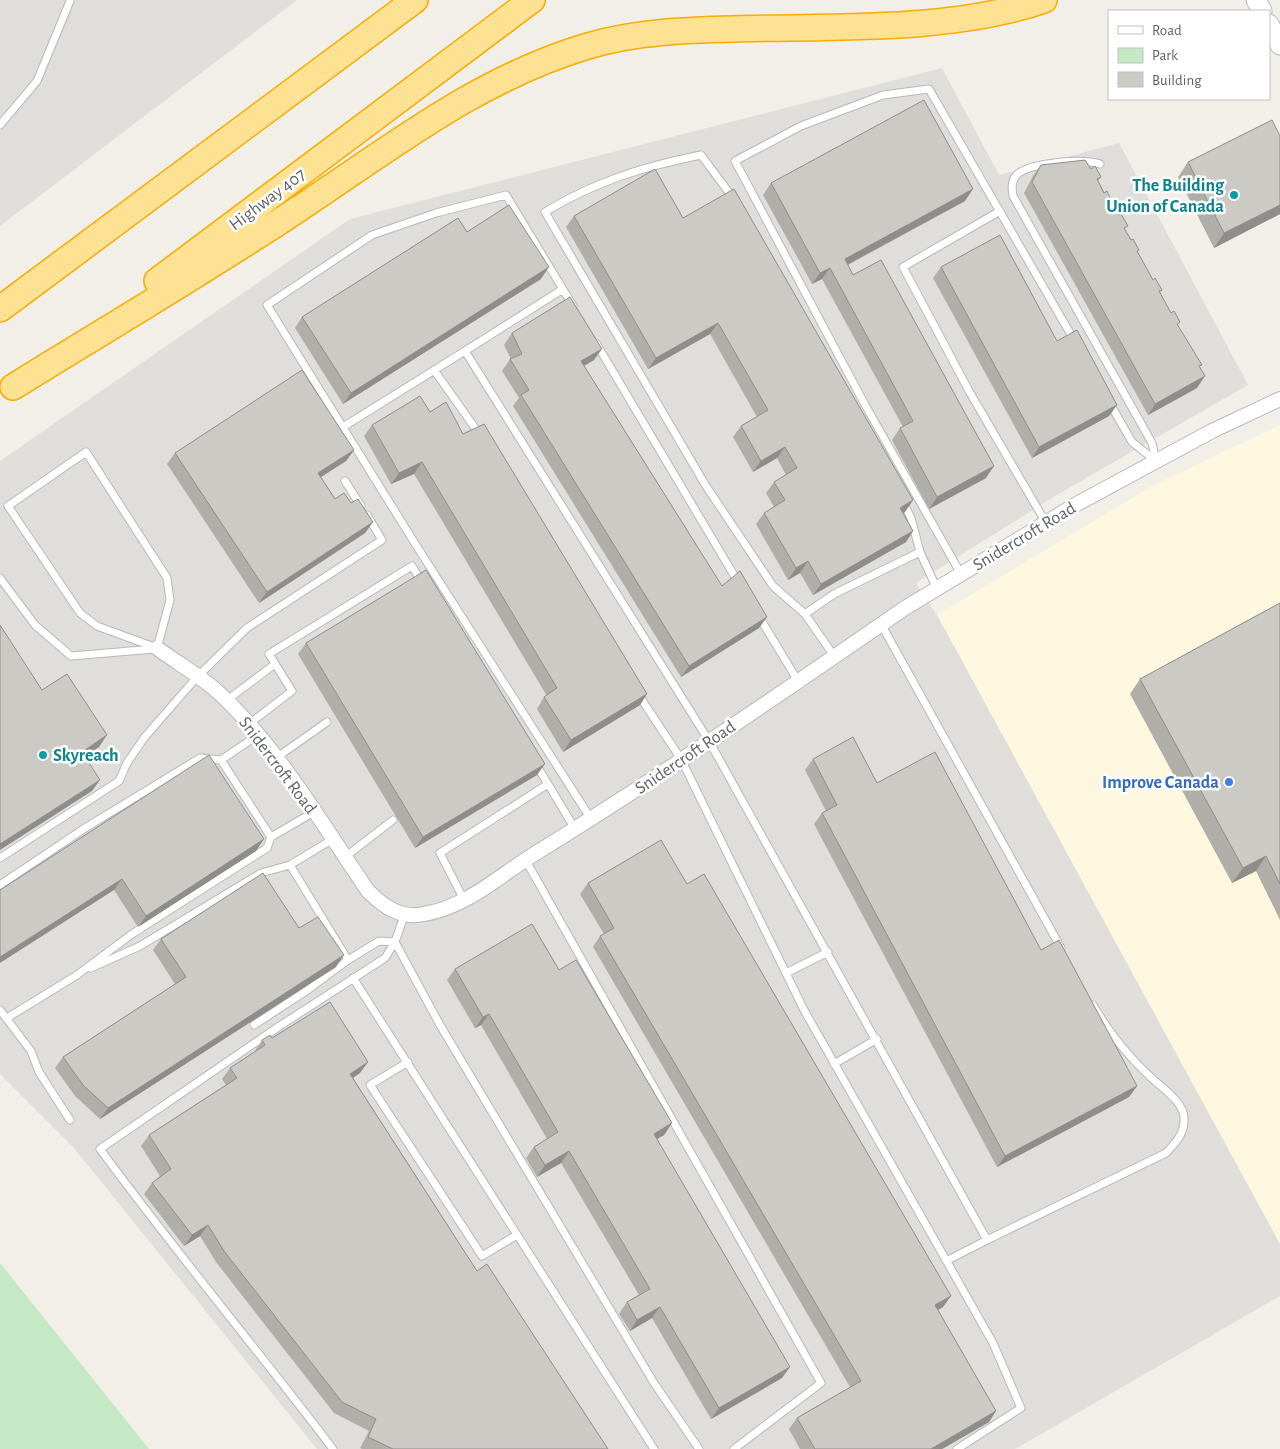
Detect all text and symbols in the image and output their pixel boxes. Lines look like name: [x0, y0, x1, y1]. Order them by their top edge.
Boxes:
legend: [1108, 10, 1270, 100]
text: Road: [1152, 23, 1182, 38]
text: Park: [1152, 48, 1178, 63]
text: Building: [1152, 73, 1202, 88]
street label: Highway 407: [226, 165, 309, 234]
place label: The Building Union of Canada: [1106, 177, 1225, 216]
marker: The Building Union of Canada: [1228, 189, 1240, 201]
street label: Snidercroft Road: [970, 499, 1079, 575]
street label: Snidercroft Road: [235, 714, 319, 818]
street label: Snidercroft Road: [632, 718, 739, 798]
place label: Skyreach: [53, 747, 119, 765]
marker: Skyreach: [37, 749, 49, 761]
place label: Improve Canada: [1102, 774, 1219, 792]
marker: Improve Canada: [1223, 776, 1235, 788]

